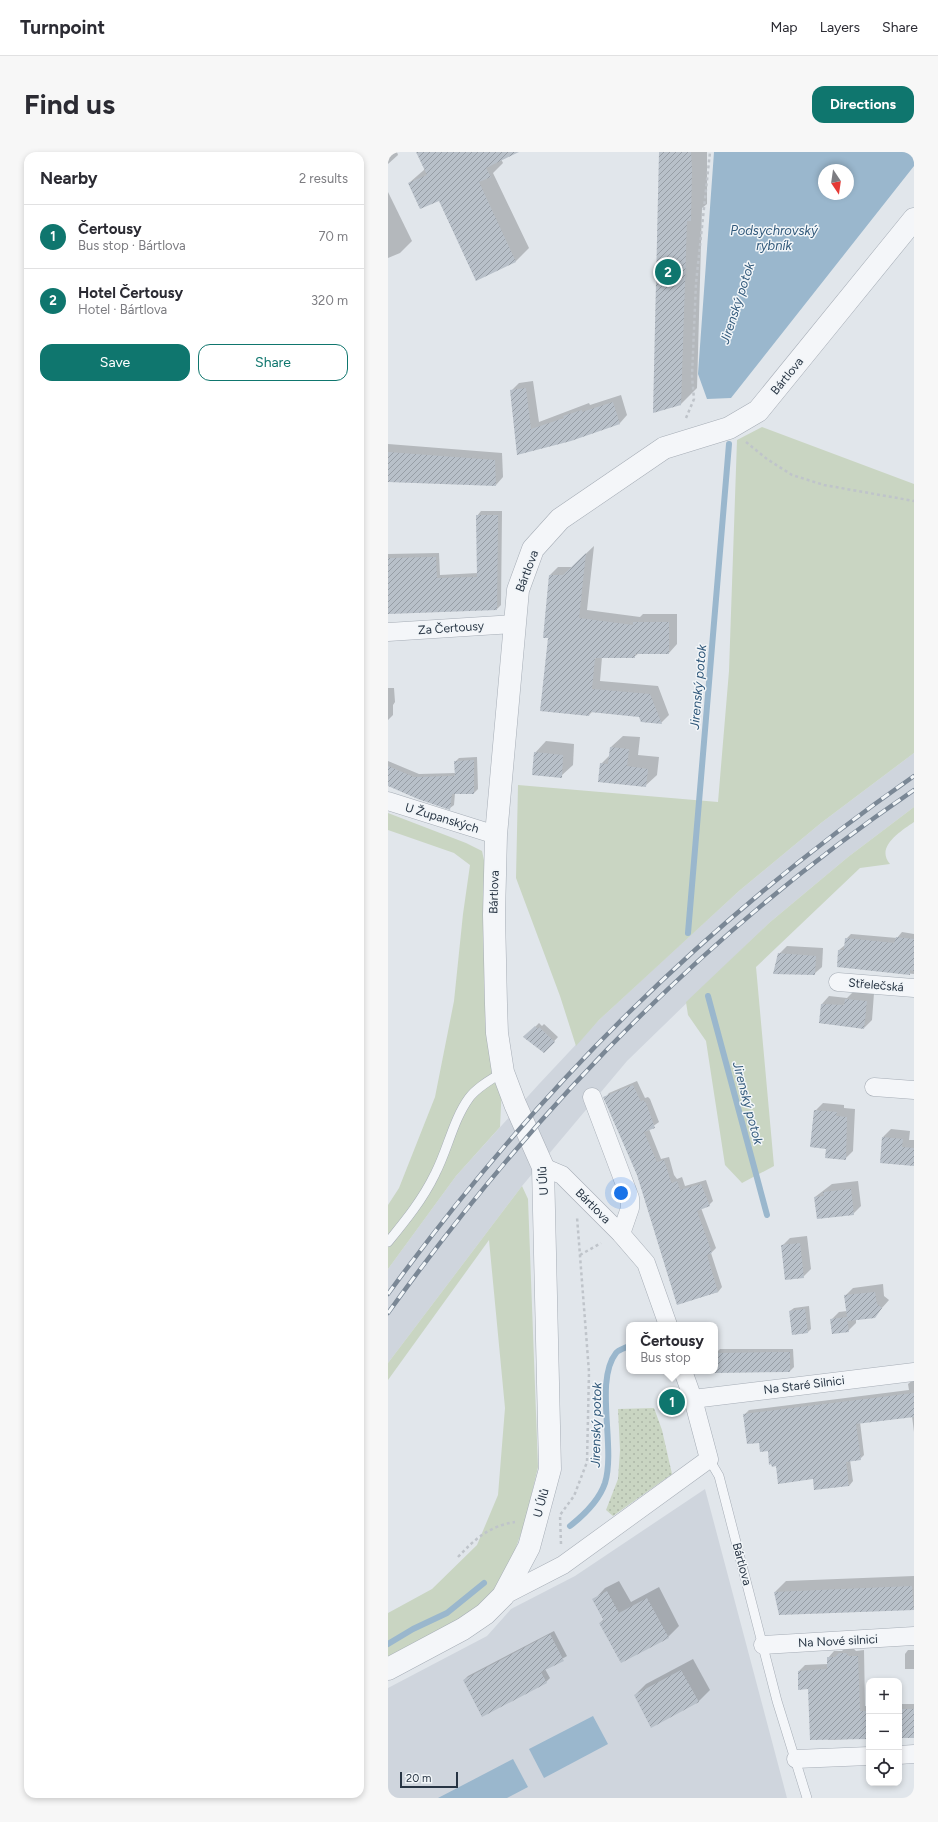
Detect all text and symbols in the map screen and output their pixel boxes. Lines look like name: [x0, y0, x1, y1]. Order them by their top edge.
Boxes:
text: Turnpoint: [20, 16, 105, 39]
text: Map: [770, 19, 798, 36]
text: Layers: [820, 19, 860, 36]
text: Share: [882, 19, 918, 36]
button: Directions: [812, 86, 914, 123]
text: Find us: [24, 87, 115, 121]
north arrow: [818, 164, 854, 200]
text: Nearby: [40, 168, 98, 188]
text: 2 results: [299, 171, 348, 186]
text: Čertousy: [78, 220, 142, 238]
water label: Podsychrovský rybník: [730, 223, 819, 253]
text: 1: [50, 229, 56, 244]
text: 70 m: [318, 229, 348, 244]
text: Bus stop · Bártlova: [78, 238, 186, 253]
pin: 2: [655, 257, 681, 287]
water label: Jirenský potok: [716, 260, 757, 347]
text: Hotel Čertousy: [78, 284, 183, 302]
text: 2: [49, 293, 57, 308]
text: 320 m: [311, 293, 348, 308]
text: Hotel · Bártlova: [78, 302, 167, 317]
button: Save: [40, 344, 190, 381]
button: Share: [198, 344, 348, 381]
street label: Bártlova: [768, 355, 806, 397]
street label: Bártlova: [513, 548, 541, 594]
street label: Za Čertousy: [418, 619, 485, 637]
water label: Jirenský potok: [687, 643, 709, 731]
street label: U Županských: [403, 800, 481, 836]
street label: Bártlova: [486, 870, 502, 914]
street label: Střelečská: [848, 976, 904, 994]
water label: Jirenský potok: [729, 1059, 766, 1147]
street label: U Úlů: [535, 1166, 551, 1196]
your location: [611, 1183, 631, 1203]
street label: Bártlova: [573, 1186, 613, 1226]
popup: [626, 1322, 718, 1374]
text: Čertousy: [640, 1332, 704, 1350]
text: Bus stop: [640, 1350, 691, 1365]
street label: Na Staré Silnici: [763, 1373, 845, 1397]
water label: Jirenský potok: [588, 1382, 604, 1469]
pin: 1: [659, 1387, 685, 1417]
street label: U Úlů: [530, 1487, 552, 1519]
street label: Bártlova: [730, 1541, 754, 1587]
street label: Na Nové silnici: [798, 1632, 878, 1650]
map controls: [866, 1678, 902, 1786]
button: +: [866, 1678, 902, 1714]
button: −: [866, 1714, 902, 1750]
button: locate: [866, 1750, 902, 1786]
scale bar: [400, 1770, 458, 1789]
text: 20 m: [406, 1772, 431, 1785]

